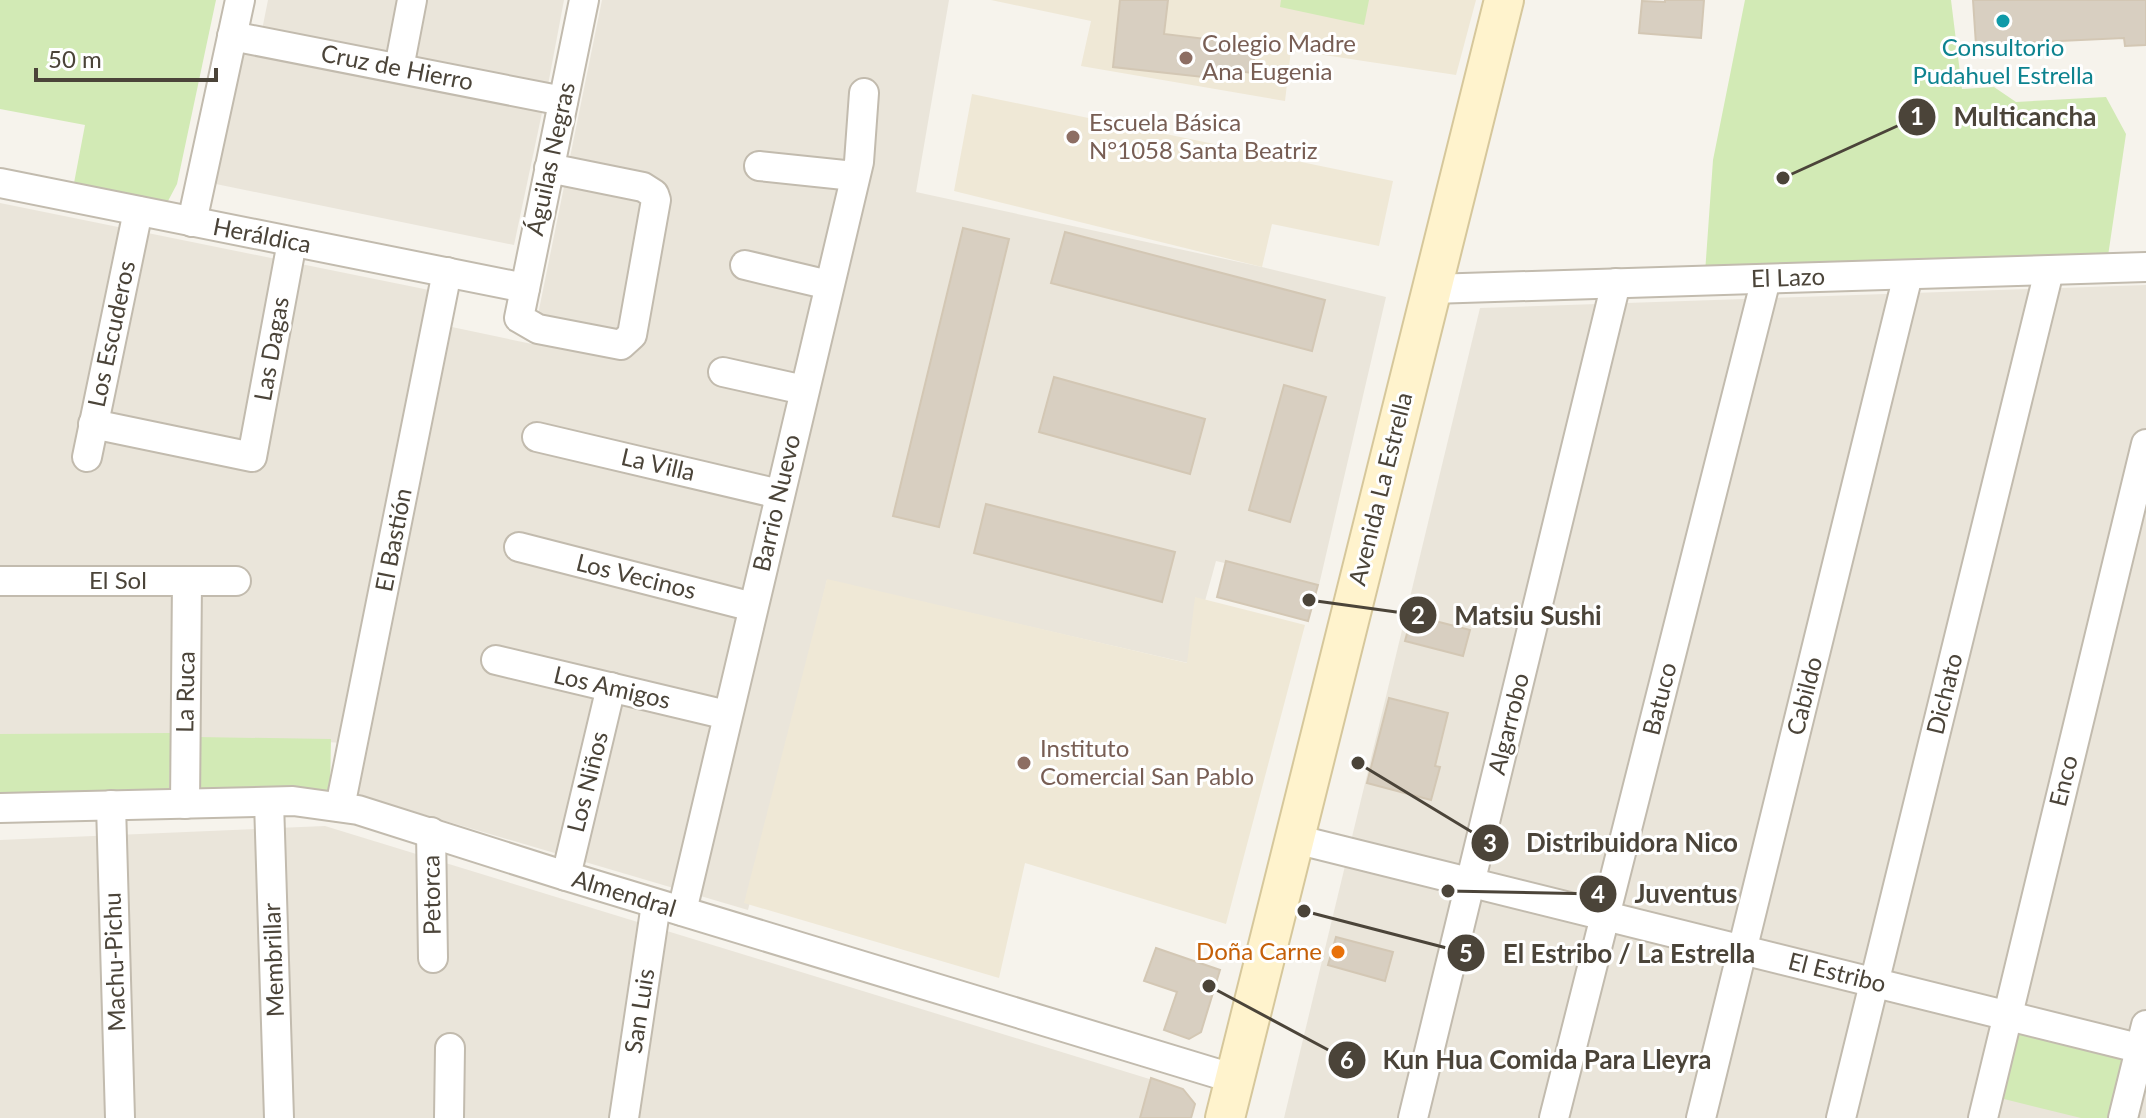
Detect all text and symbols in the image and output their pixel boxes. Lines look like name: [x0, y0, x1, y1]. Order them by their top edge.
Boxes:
marker: Consultorio Pudahuel Estrella: [1994, 12, 2012, 30]
place label: Colegio Madre Ana Eugenia: [1202, 28, 1356, 85]
scale bar: [36, 32, 216, 82]
place label: Consultorio Pudahuel Estrella: [1912, 32, 2094, 89]
street label: Cruz de Hierro: [319, 38, 476, 96]
text: 50 m: [48, 44, 102, 73]
marker: Colegio Madre Ana Eugenia: [1177, 49, 1195, 67]
street label: Águilas Negras: [519, 79, 580, 238]
callout: Multicancha: [1897, 92, 2112, 142]
text: Multicancha: [1954, 100, 2096, 132]
text: 1: [1910, 101, 1924, 130]
place label: Escuela Básica N°1058 Santa Beatriz: [1089, 107, 1318, 164]
marker: Escuela Básica N°1058 Santa Beatriz: [1064, 128, 1082, 146]
street label: Heráldica: [211, 211, 314, 258]
street label: Los Escuderos: [81, 258, 140, 410]
street label: El Lazo: [1750, 261, 1825, 292]
street label: Las Dagas: [247, 294, 294, 403]
street label: Avenida La Estrella: [1342, 389, 1418, 588]
street label: Barrio Nuevo: [746, 431, 805, 574]
street label: La Villa: [619, 441, 698, 486]
street label: El Bastión: [368, 485, 417, 594]
street label: Los Vecinos: [573, 547, 699, 604]
street label: El Sol: [89, 565, 147, 594]
callout: Matsiu Sushi: [1398, 590, 1617, 640]
text: Matsiu Sushi: [1454, 599, 1602, 631]
text: 2: [1411, 600, 1425, 629]
street label: Dichato: [1919, 650, 1968, 737]
street label: La Ruca: [169, 651, 200, 733]
street label: Cabildo: [1780, 653, 1827, 738]
street label: Los Amigos: [551, 659, 673, 714]
street label: Batuco: [1636, 659, 1682, 738]
street label: Algarrobo: [1481, 670, 1534, 778]
street label: Los Niños: [560, 728, 613, 835]
place label: Instituto Comercial San Pablo: [1040, 733, 1254, 790]
street label: Enco: [2042, 752, 2083, 809]
marker: Instituto Comercial San Pablo: [1015, 754, 1033, 772]
callout: Distribuidora Nico: [1470, 818, 1754, 868]
text: Distribuidora Nico: [1526, 826, 1738, 858]
text: 3: [1483, 828, 1497, 857]
street label: Petorca: [415, 855, 446, 935]
street label: Almendral: [569, 863, 680, 922]
callout: Juventus: [1578, 869, 1753, 919]
text: Juventus: [1635, 877, 1737, 909]
text: 4: [1591, 879, 1605, 908]
street label: Machu-Pichu: [97, 892, 130, 1032]
street label: Membrillar: [256, 902, 289, 1018]
callout: El Estribo / La Estrella: [1446, 928, 1771, 978]
place label: Doña Carne: [1196, 936, 1322, 965]
text: El Estribo / La Estrella: [1503, 937, 1755, 969]
text: 5: [1459, 938, 1473, 967]
marker: Doña Carne: [1329, 943, 1347, 961]
street label: El Estribo: [1785, 945, 1889, 998]
street label: San Luis: [618, 966, 660, 1055]
callout: Kun Hua Comida Para Lleyra: [1327, 1035, 1728, 1085]
text: Kun Hua Comida Para Lleyra: [1382, 1043, 1712, 1075]
text: 6: [1340, 1045, 1354, 1074]

